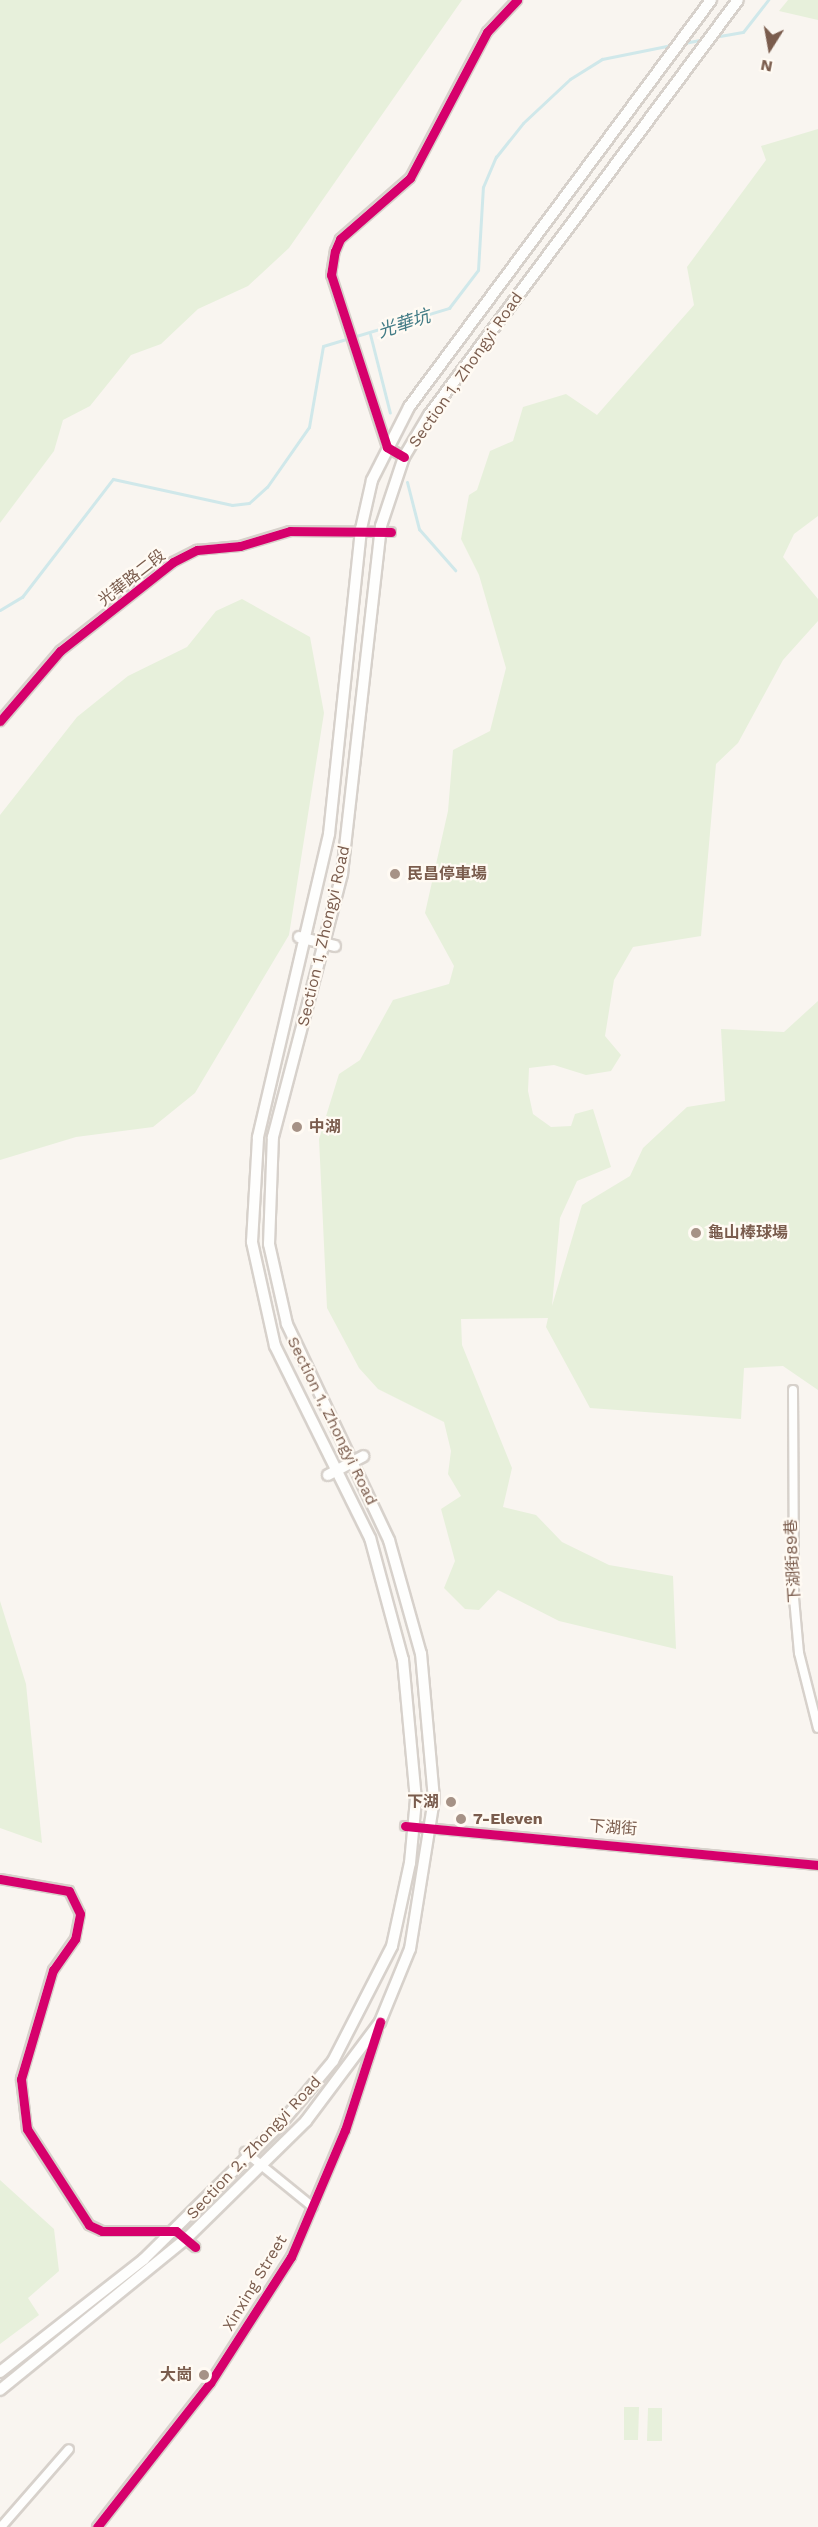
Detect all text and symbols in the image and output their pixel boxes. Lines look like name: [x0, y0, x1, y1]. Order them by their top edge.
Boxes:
north arrow: [740, 18, 800, 78]
text: N: [759, 56, 774, 77]
street label: Section 1, Zhongyi Road: [405, 289, 527, 451]
water label: 光華坑: [375, 305, 433, 343]
street label: 光華路二段: [95, 546, 169, 610]
street label: Section 1, Zhongyi Road: [294, 844, 354, 1028]
place label: 民昌停車場: [407, 864, 487, 884]
marker: 民昌停車場: [388, 867, 402, 881]
place label: 中湖: [309, 1117, 341, 1137]
marker: 中湖: [290, 1120, 304, 1134]
place label: 龜山棒球場: [708, 1223, 788, 1243]
marker: 龜山棒球場: [689, 1226, 703, 1240]
street label: Section 1, Zhongyi Road: [283, 1333, 381, 1509]
street label: 下湖街89巷: [781, 1519, 805, 1603]
place label: 下湖: [407, 1792, 439, 1812]
marker: 下湖: [444, 1795, 458, 1809]
place label: 7-Eleven: [473, 1809, 543, 1829]
marker: 7-Eleven: [454, 1812, 468, 1826]
street label: 下湖街: [588, 1817, 638, 1839]
street label: Section 2, Zhongyi Road: [183, 2073, 325, 2223]
street label: Xinxing Street: [219, 2232, 291, 2334]
place label: 大崗: [160, 2365, 192, 2385]
marker: 大崗: [197, 2368, 211, 2382]

